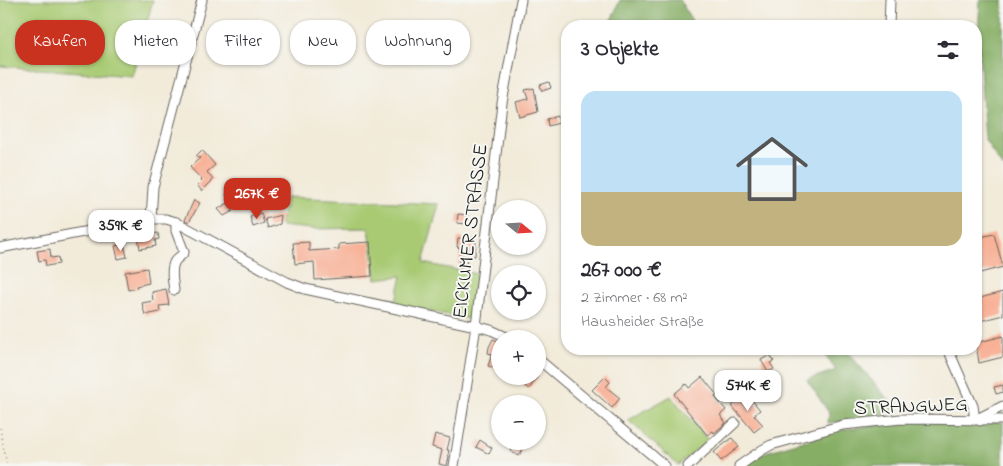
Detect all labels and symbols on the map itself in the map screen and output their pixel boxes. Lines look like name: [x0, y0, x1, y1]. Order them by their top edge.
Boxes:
street label: EICKUMER STRASSE: [446, 142, 497, 320]
pin: 267K €: [216, 178, 298, 220]
north arrow: [491, 200, 546, 255]
pin: 359K €: [80, 210, 162, 252]
pin: 574K €: [707, 370, 789, 412]
street label: STRANGWEG: [854, 391, 969, 424]

